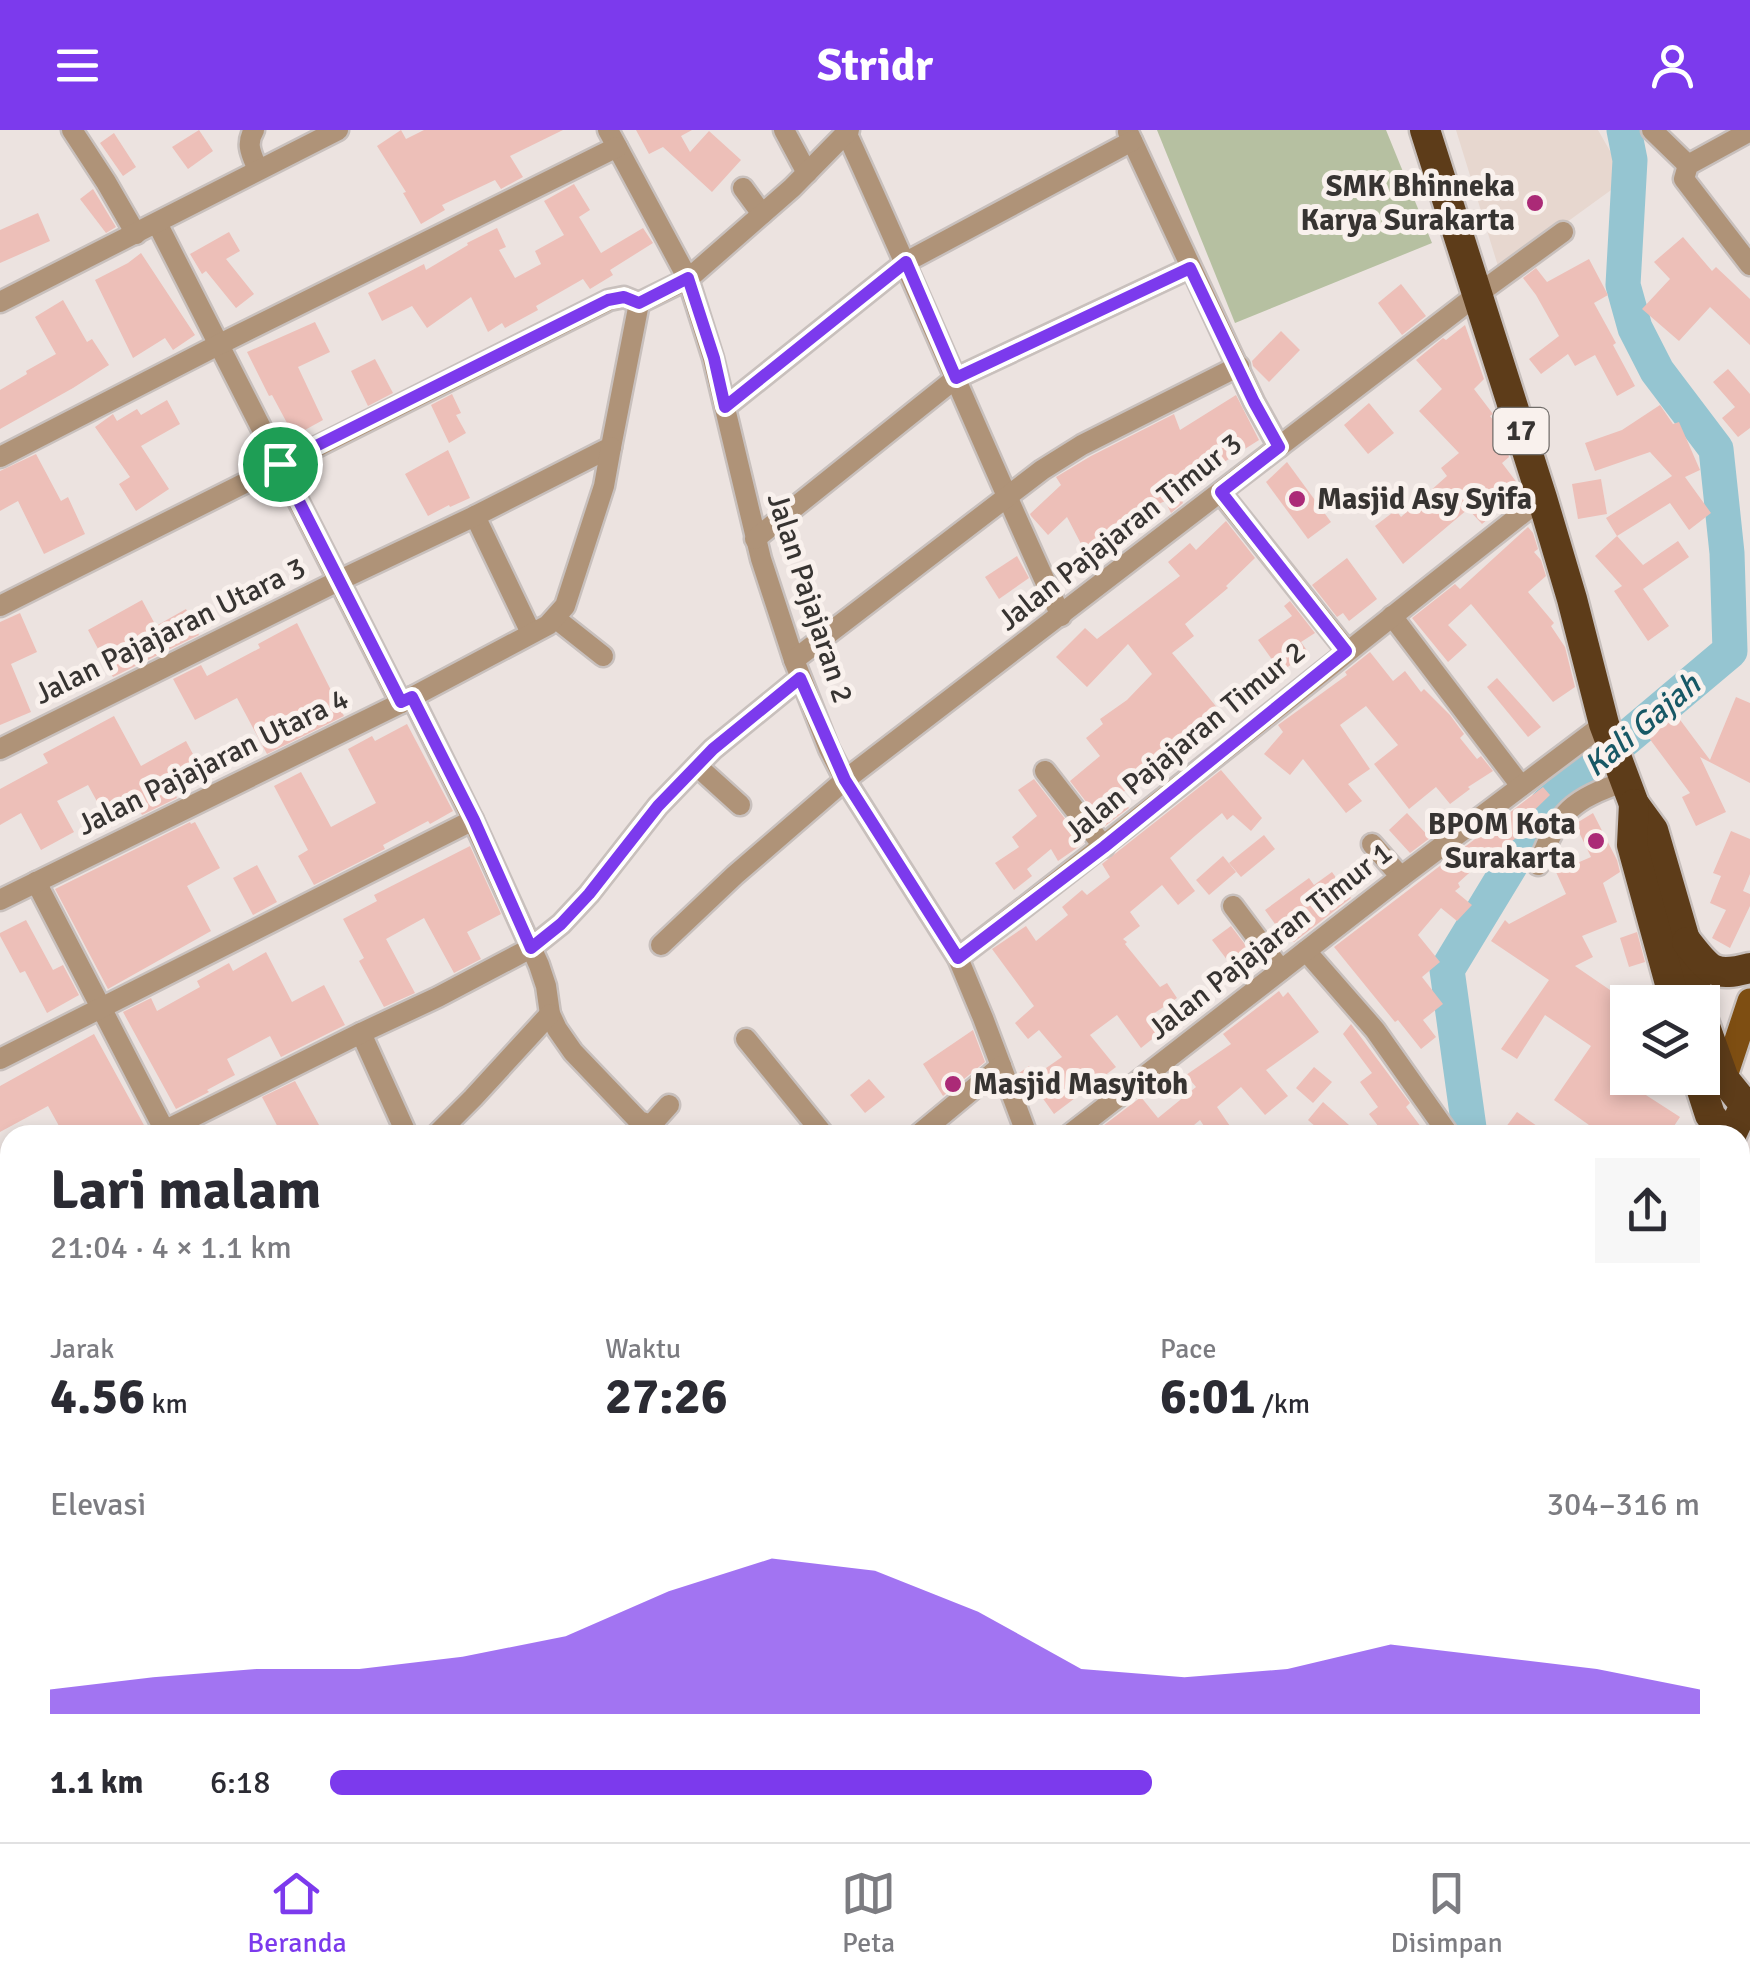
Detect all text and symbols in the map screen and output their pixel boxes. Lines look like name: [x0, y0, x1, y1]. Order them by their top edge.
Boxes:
icon: menu: [50, 38, 105, 93]
text: Stridr: [817, 38, 933, 93]
icon: person: [1645, 38, 1700, 93]
place label: SMK Bhinneka Karya Surakarta: [1301, 168, 1515, 239]
marker: SMK Bhinneka Karya Surakarta: [1524, 192, 1546, 214]
road number: 17: [1494, 408, 1548, 454]
pin: [238, 422, 323, 507]
street label: Jalan Pajajaran Timur 3: [991, 425, 1249, 639]
icon: arrive: [253, 437, 308, 492]
place label: Masjid Asy Syifa: [1317, 481, 1532, 518]
street label: Jalan Pajajaran 2: [759, 488, 861, 708]
marker: Masjid Asy Syifa: [1286, 488, 1308, 510]
street label: Jalan Pajajaran Utara 3: [28, 549, 312, 713]
street label: Jalan Pajajaran Timur 2: [1057, 633, 1313, 851]
water label: Kali Gajah: [1576, 664, 1709, 785]
street label: Jalan Pajajaran Utara 4: [71, 680, 355, 844]
place label: BPOM Kota Surakarta: [1428, 806, 1576, 877]
marker: BPOM Kota Surakarta: [1585, 830, 1607, 852]
street label: Jalan Pajajaran Timur 1: [1141, 834, 1399, 1048]
map controls: [1610, 985, 1720, 1095]
button: layers: [1610, 985, 1720, 1095]
place label: Masjid Masyitoh: [973, 1066, 1188, 1103]
marker: Masjid Masyitoh: [942, 1073, 964, 1095]
text: Lari malam: [50, 1156, 321, 1224]
button: share: [1595, 1158, 1700, 1263]
text: 21:04 · 4 × 1.1 km: [50, 1228, 292, 1267]
text: Jarak: [50, 1332, 114, 1366]
text: Waktu: [605, 1332, 681, 1366]
text: Pace: [1160, 1332, 1216, 1366]
text: 4.56: [50, 1366, 145, 1428]
text: 27:26: [605, 1366, 728, 1428]
text: 6:01: [1160, 1366, 1256, 1428]
text: km: [145, 1387, 188, 1421]
text: /km: [1256, 1387, 1310, 1421]
text: Elevasi: [50, 1485, 146, 1524]
text: 304–316 m: [1547, 1485, 1700, 1524]
text: 1.1 km: [50, 1763, 143, 1802]
text: 6:18: [210, 1763, 270, 1802]
tab: Beranda: [247, 1866, 347, 1960]
tab: Peta: [841, 1866, 896, 1960]
tab: Disimpan: [1391, 1866, 1503, 1960]

